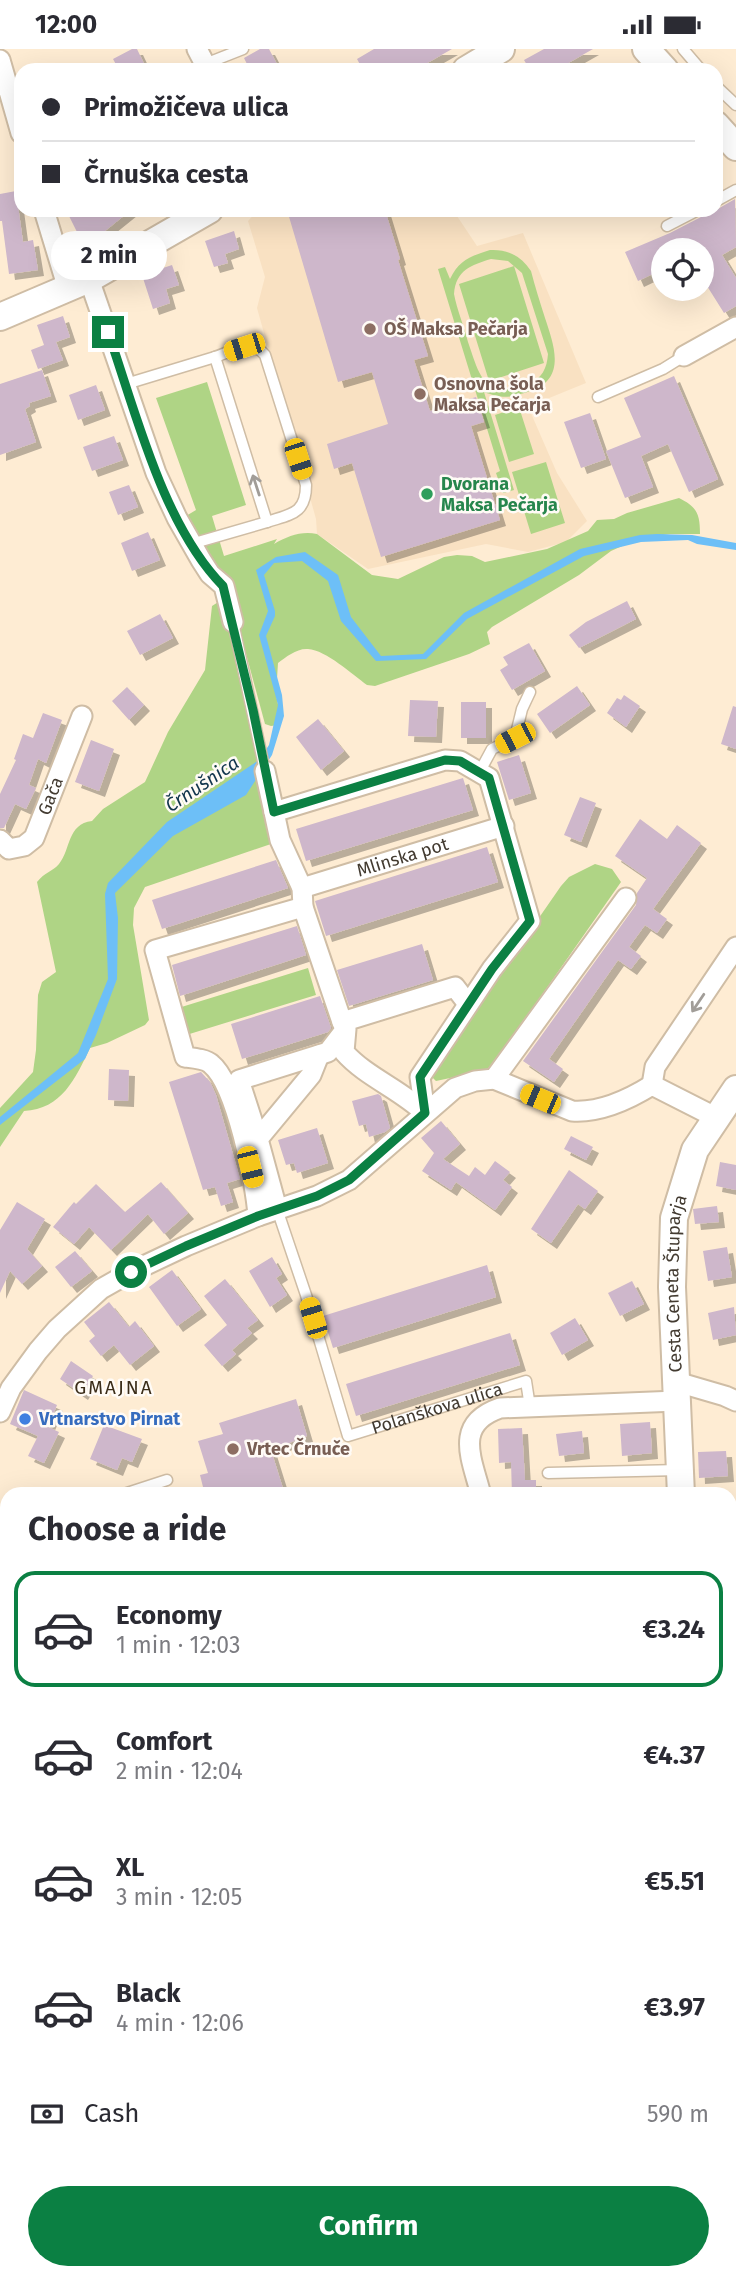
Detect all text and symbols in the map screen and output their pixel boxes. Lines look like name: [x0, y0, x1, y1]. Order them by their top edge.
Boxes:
text: 12:00: [35, 9, 97, 40]
text: Primožičeva ulica: [84, 92, 289, 123]
text: Črnuška cesta: [84, 159, 249, 190]
callout: 2 min: [50, 231, 166, 279]
map controls: [651, 238, 714, 301]
button: locate: [651, 238, 714, 301]
text: 2 min: [81, 241, 137, 269]
route end: [92, 316, 124, 348]
place label: OŠ Maksa Pečarja: [384, 317, 528, 340]
marker: OŠ Maksa Pečarja: [362, 321, 378, 337]
car: [221, 331, 268, 363]
place label: Osnovna šola Maksa Pečarja: [434, 373, 551, 416]
marker: Osnovna šola Maksa Pečarja: [412, 386, 428, 402]
car: [282, 436, 315, 482]
place label: Dvorana Maksa Pečarja: [441, 473, 558, 516]
one-way arrow: [248, 475, 261, 497]
marker: Dvorana Maksa Pečarja: [419, 486, 435, 502]
car: [492, 719, 539, 757]
water label: Črnušnica: [161, 751, 243, 817]
street label: Gača: [33, 774, 68, 818]
street label: Mlinska pot: [354, 833, 451, 882]
one-way arrow: [691, 993, 705, 1013]
car: [517, 1081, 564, 1117]
car: [235, 1144, 266, 1190]
street label: Cesta Ceneta Štuparja: [661, 1192, 692, 1373]
route start: [115, 1256, 147, 1288]
car: [297, 1295, 330, 1341]
district label: GMAJNA: [74, 1376, 154, 1399]
street label: Polanškova ulica: [369, 1378, 505, 1439]
place label: Vrtnarstvo Pirnat: [38, 1408, 181, 1430]
marker: Vrtnarstvo Pirnat: [17, 1411, 33, 1427]
place label: Vrtec Črnuče: [246, 1437, 350, 1460]
marker: Vrtec Črnuče: [225, 1441, 241, 1457]
text: Choose a ride: [28, 1510, 226, 1548]
icon: car: [32, 1598, 95, 1661]
text: Economy: [116, 1600, 222, 1631]
text: €3.24: [642, 1614, 705, 1645]
text: 1 min · 12:03: [116, 1631, 240, 1659]
icon: car: [32, 1724, 95, 1787]
text: Comfort: [116, 1726, 212, 1757]
text: €4.37: [644, 1740, 705, 1771]
text: 2 min · 12:04: [116, 1757, 243, 1785]
icon: car: [32, 1850, 95, 1913]
text: XL: [116, 1852, 144, 1883]
text: €5.51: [645, 1866, 705, 1897]
text: 3 min · 12:05: [116, 1883, 242, 1911]
icon: car: [32, 1976, 95, 2039]
text: Black: [116, 1978, 181, 2009]
text: €3.97: [644, 1992, 705, 2023]
text: 4 min · 12:06: [116, 2009, 244, 2037]
icon: cash: [28, 2095, 66, 2133]
text: Cash: [84, 2098, 140, 2129]
text: 590 m: [647, 2100, 709, 2128]
button: Confirm: [28, 2186, 709, 2266]

